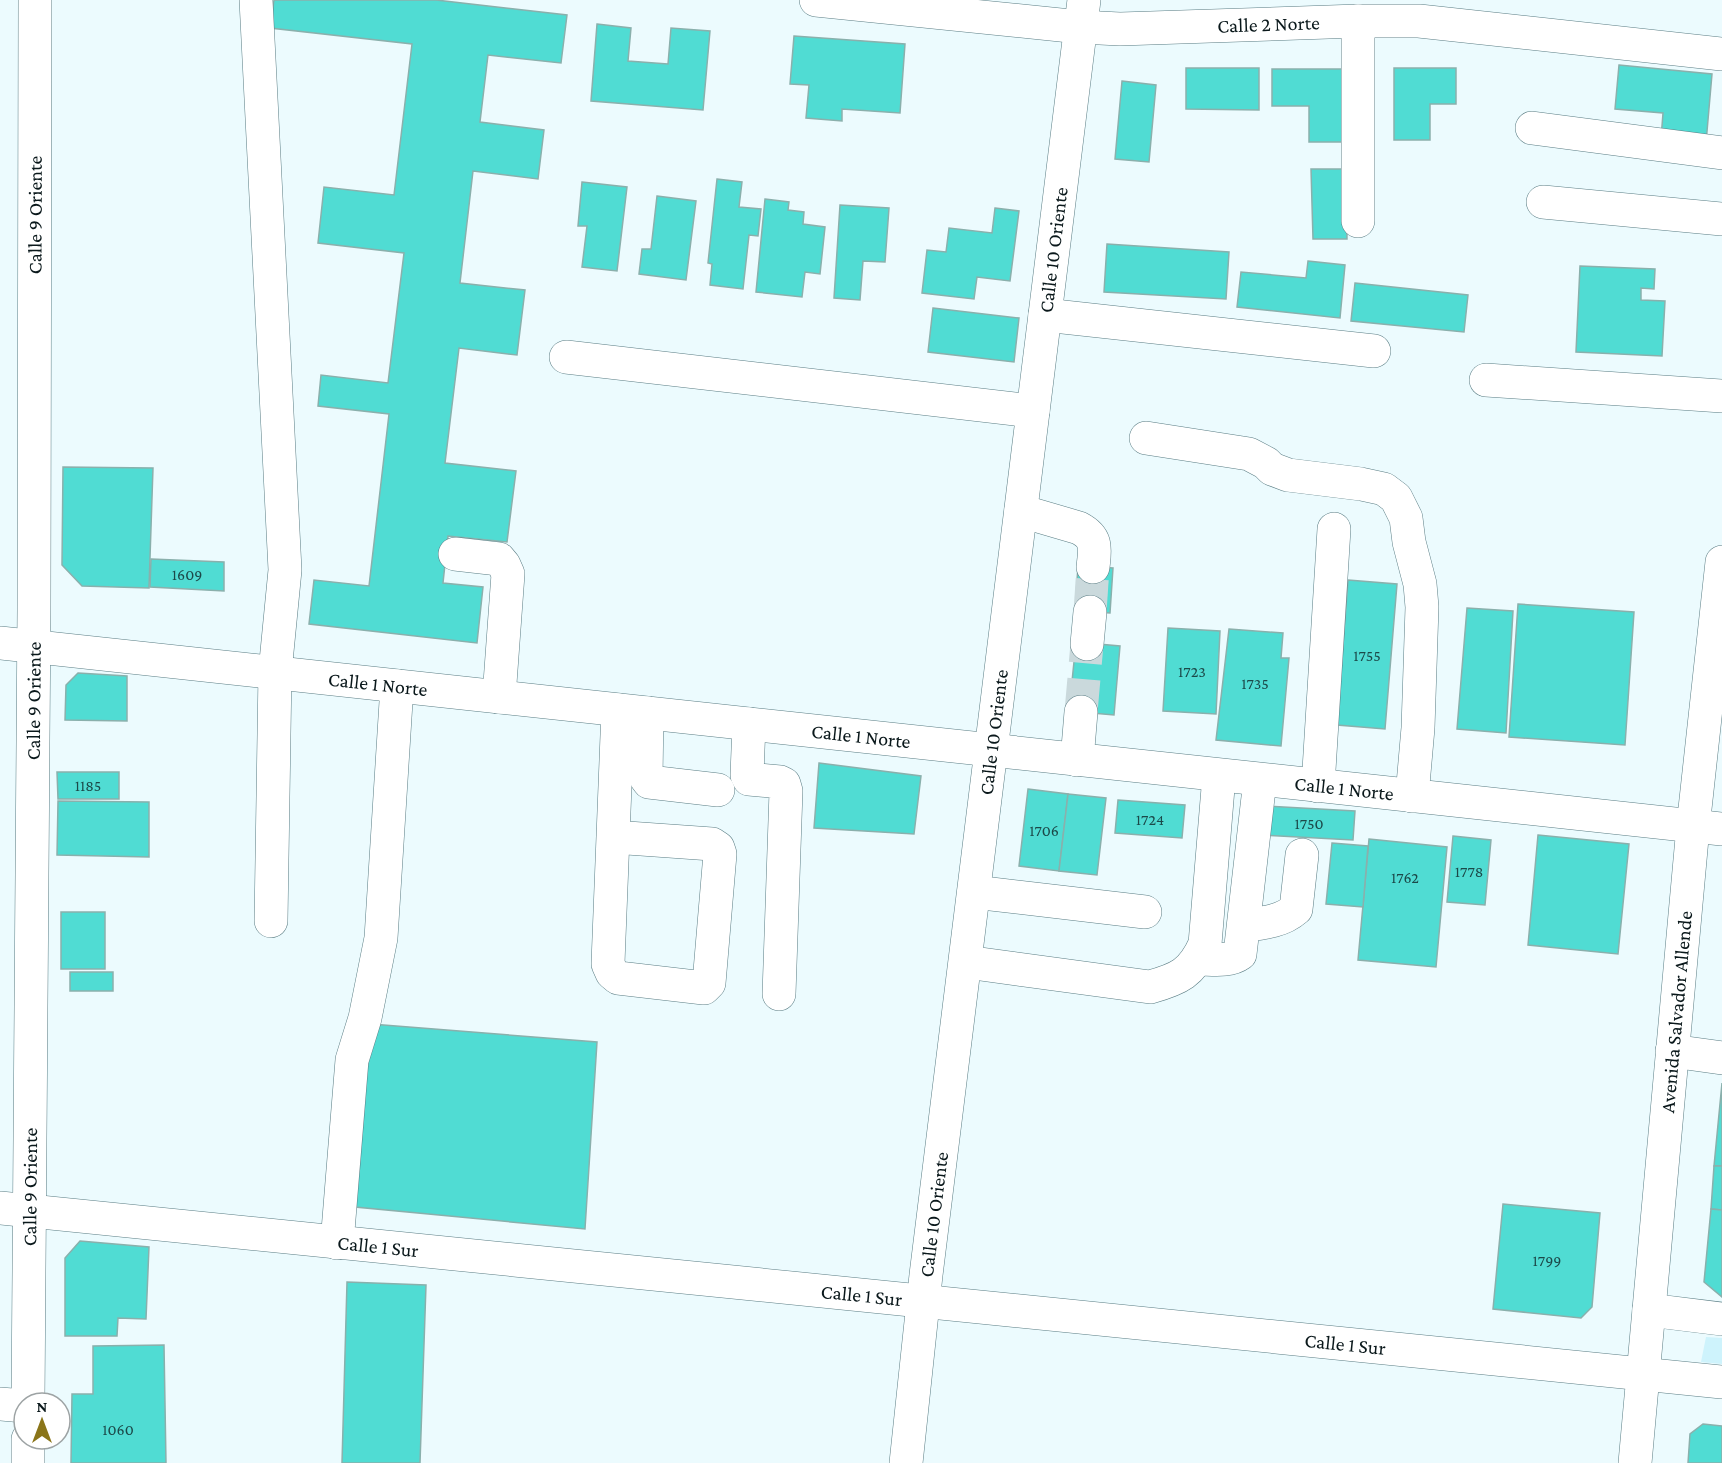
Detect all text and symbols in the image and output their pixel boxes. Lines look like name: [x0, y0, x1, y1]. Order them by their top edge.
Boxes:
street label: Calle 2 Norte: [1217, 11, 1320, 37]
street label: Calle 9 Oriente: [24, 156, 46, 274]
street label: Calle 10 Oriente: [1034, 186, 1072, 314]
house number: 1609: [172, 566, 202, 583]
street label: Calle 9 Oriente: [22, 641, 45, 760]
house number: 1755: [1353, 647, 1381, 664]
house number: 1723: [1178, 663, 1206, 680]
street label: Calle 1 Norte: [327, 668, 429, 700]
street label: Calle 10 Oriente: [975, 668, 1012, 796]
house number: 1735: [1241, 675, 1269, 692]
street label: Calle 1 Norte: [810, 720, 912, 752]
street label: Calle 1 Norte: [1293, 772, 1395, 805]
house number: 1185: [75, 777, 101, 794]
house number: 1724: [1136, 811, 1164, 828]
house number: 1750: [1294, 815, 1324, 832]
house number: 1706: [1029, 822, 1059, 839]
house number: 1778: [1455, 863, 1483, 880]
house number: 1762: [1391, 869, 1419, 886]
street label: Avenida Salvador Allende: [1656, 910, 1696, 1114]
street label: Calle 9 Oriente: [18, 1127, 41, 1246]
street label: Calle 10 Oriente: [915, 1150, 952, 1279]
street label: Calle 1 Sur: [336, 1231, 420, 1261]
house number: 1799: [1533, 1252, 1561, 1269]
street label: Calle 1 Sur: [820, 1280, 903, 1310]
street label: Calle 1 Sur: [1303, 1329, 1387, 1359]
north arrow: [12, 1391, 72, 1451]
text: N: [37, 1398, 48, 1415]
house number: 1060: [102, 1421, 134, 1438]

